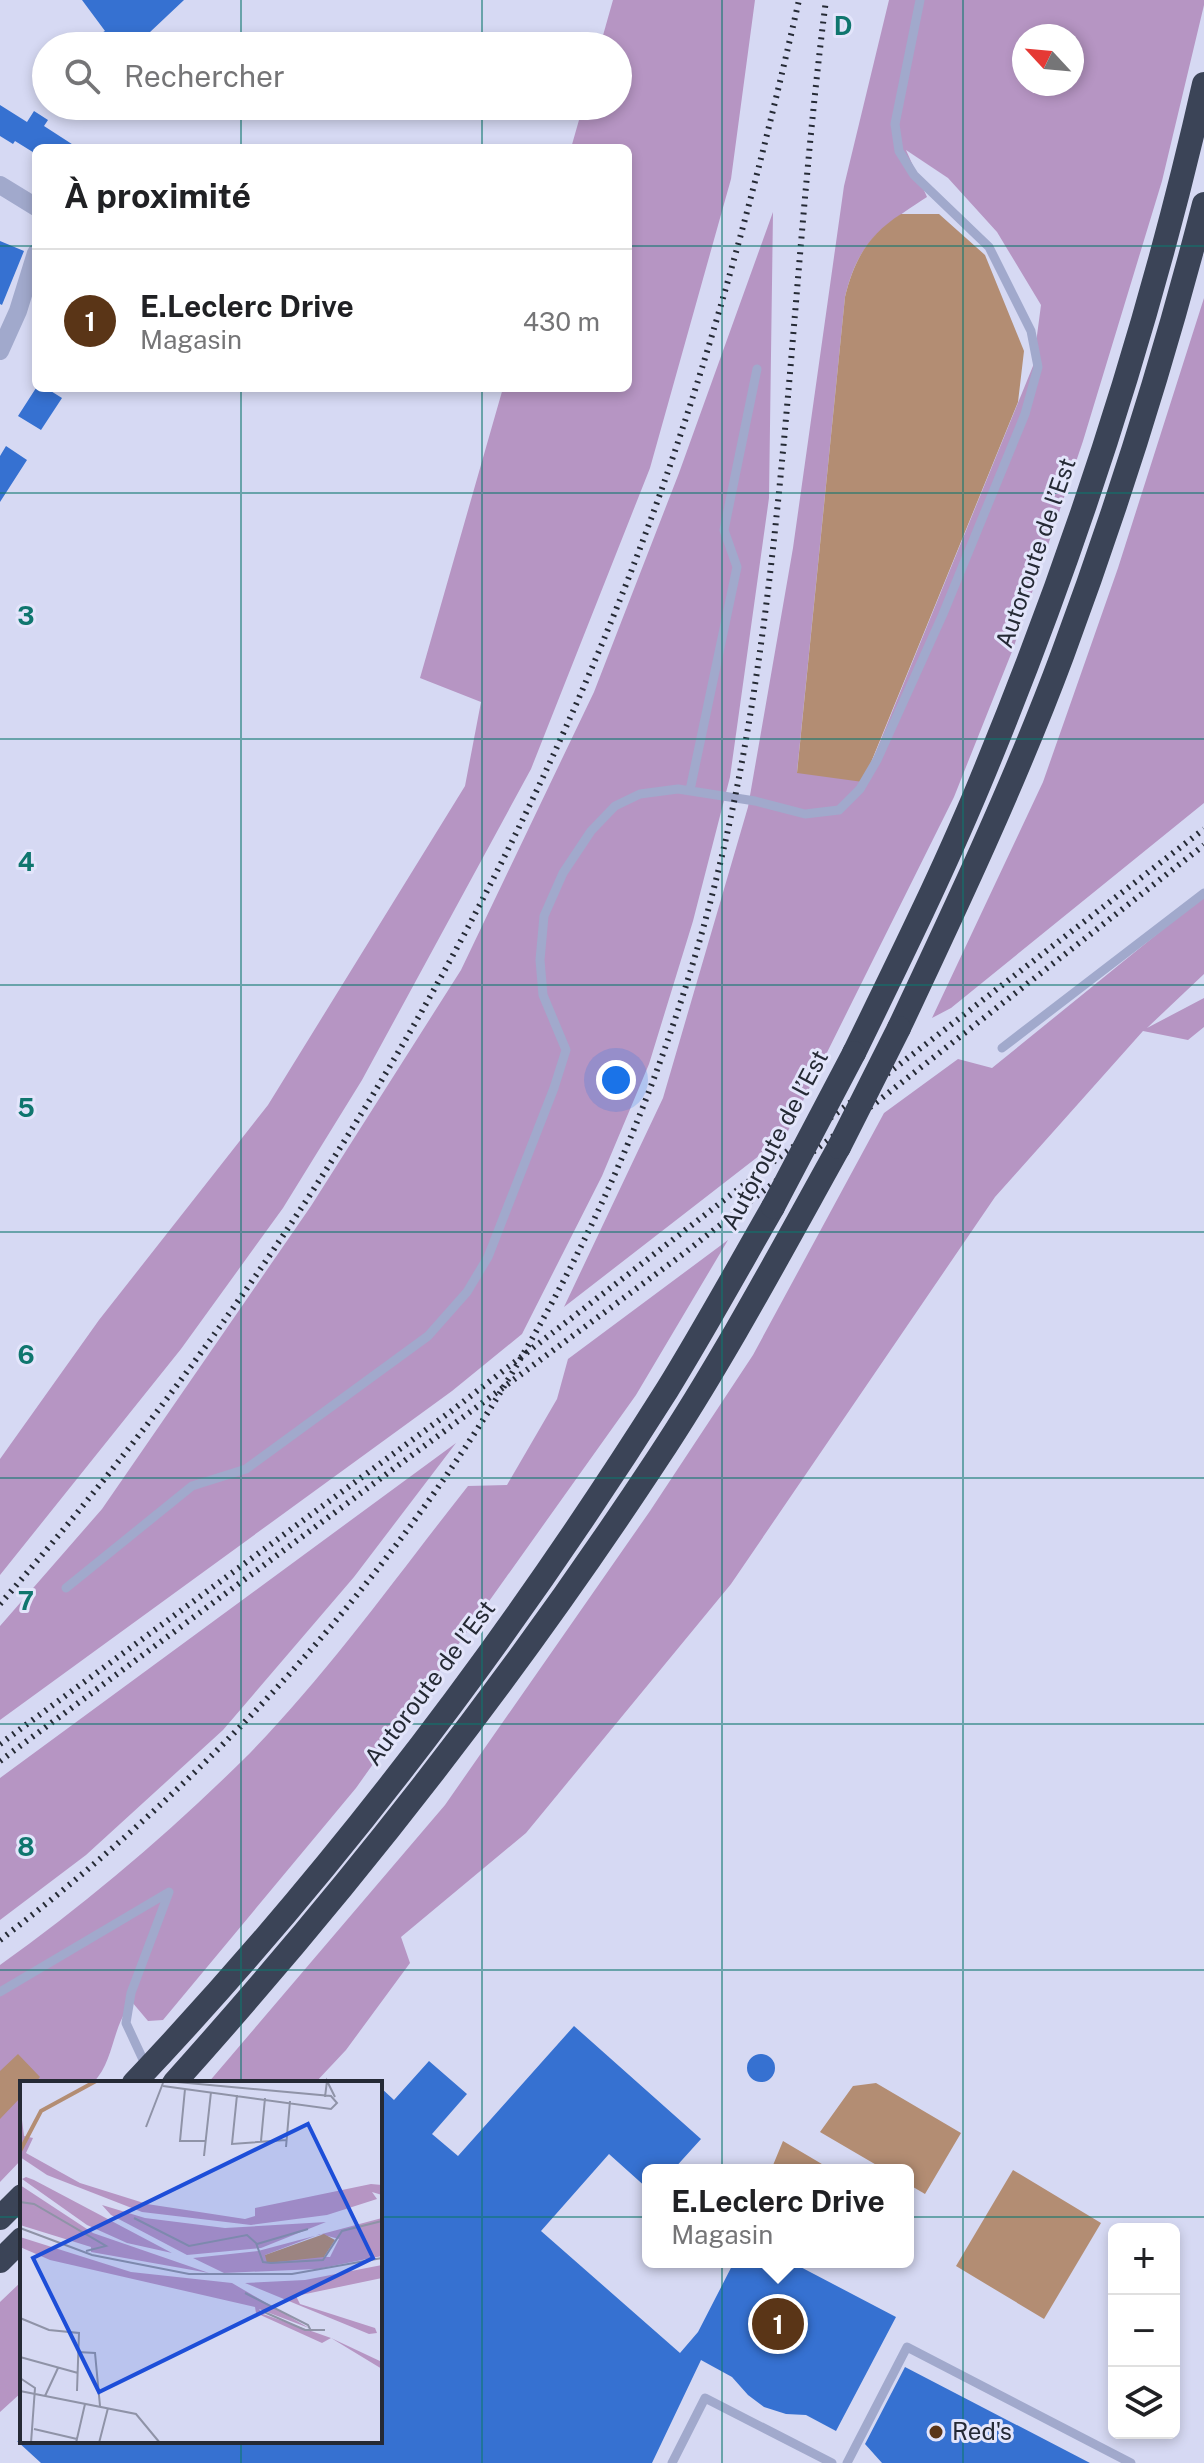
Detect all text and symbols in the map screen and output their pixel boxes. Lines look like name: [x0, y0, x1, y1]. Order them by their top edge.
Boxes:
text: D: [834, 10, 852, 41]
north arrow: [1012, 24, 1084, 96]
search box: [32, 32, 632, 120]
icon: search: [60, 54, 104, 98]
text: Rechercher: [124, 58, 285, 94]
text: À proximité: [64, 176, 251, 216]
text: E.Leclerc Drive: [140, 288, 354, 324]
text: 1: [84, 306, 96, 337]
text: 430 m: [523, 306, 600, 337]
text: Magasin: [140, 324, 242, 355]
street label: Autoroute de l’Est: [989, 454, 1081, 651]
text: 3: [17, 600, 35, 631]
text: 4: [17, 846, 35, 877]
street label: Autoroute de l’Est: [715, 1045, 833, 1234]
your location: [596, 1060, 636, 1100]
text: 5: [17, 1092, 35, 1123]
text: 6: [17, 1339, 35, 1370]
text: 7: [18, 1585, 34, 1616]
street label: Autoroute de l’Est: [358, 1594, 500, 1770]
text: 8: [17, 1831, 35, 1862]
inset map: [20, 2081, 382, 2443]
popup: [642, 2164, 914, 2268]
text: E.Leclerc Drive: [671, 2183, 885, 2219]
text: Magasin: [671, 2219, 773, 2250]
map controls: [1108, 2223, 1180, 2439]
button: +: [1108, 2223, 1180, 2295]
pin: 1: [752, 2294, 804, 2354]
button: −: [1108, 2295, 1180, 2367]
button: layers: [1108, 2367, 1180, 2439]
place label: Red's: [952, 2417, 1012, 2445]
marker: Red's: [927, 2423, 945, 2441]

